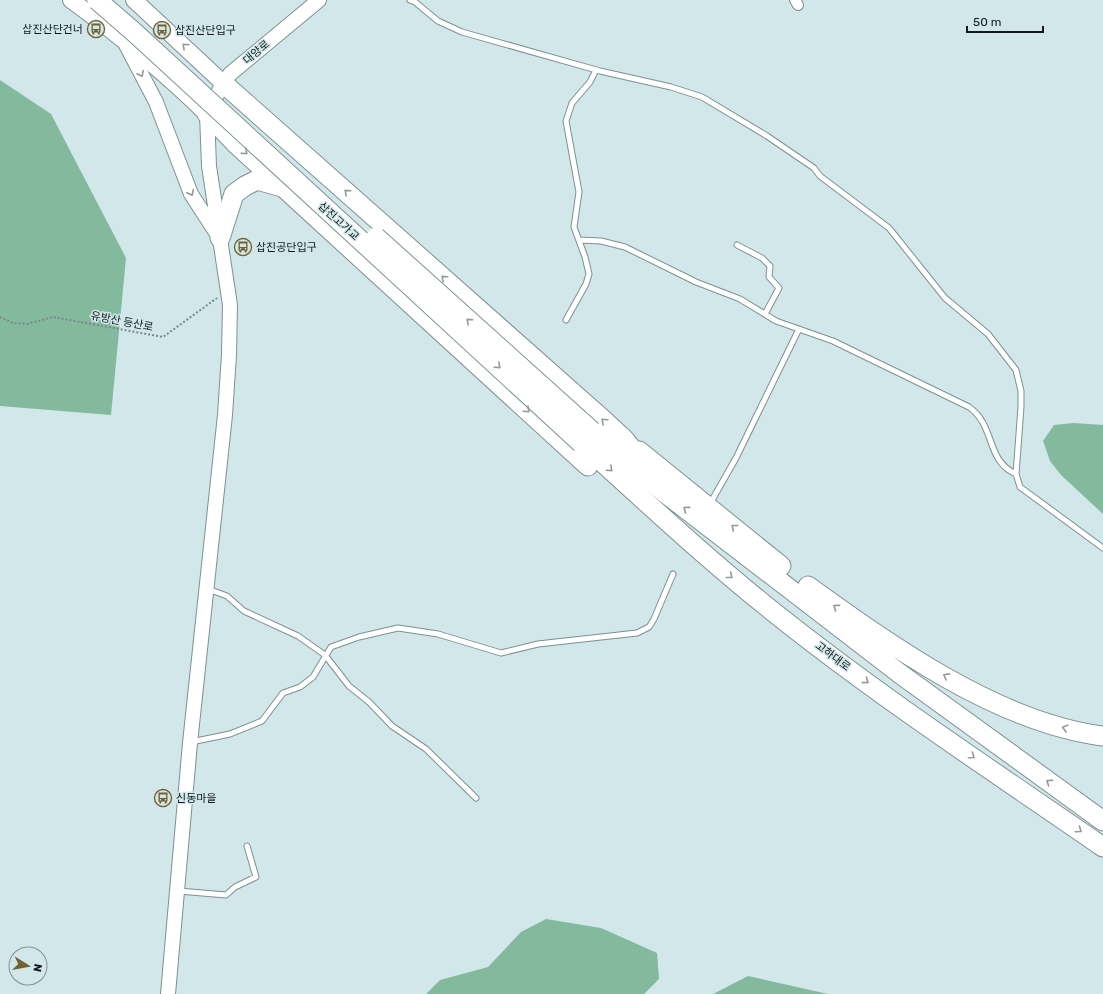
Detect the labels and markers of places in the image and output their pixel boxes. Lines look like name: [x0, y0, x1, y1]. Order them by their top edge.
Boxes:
bus stop icon: 삽진산단건너: [86, 19, 106, 39]
bus stop icon: 삽진산단입구: [152, 20, 172, 40]
place label: 삽진산단건너: [22, 23, 83, 36]
place label: 삽진산단입구: [175, 24, 236, 37]
bus stop icon: 삽진공단입구: [233, 237, 253, 257]
place label: 삽진공단입구: [256, 241, 317, 254]
bus stop icon: 신동마을: [153, 788, 173, 808]
place label: 신동마을: [176, 792, 216, 805]

